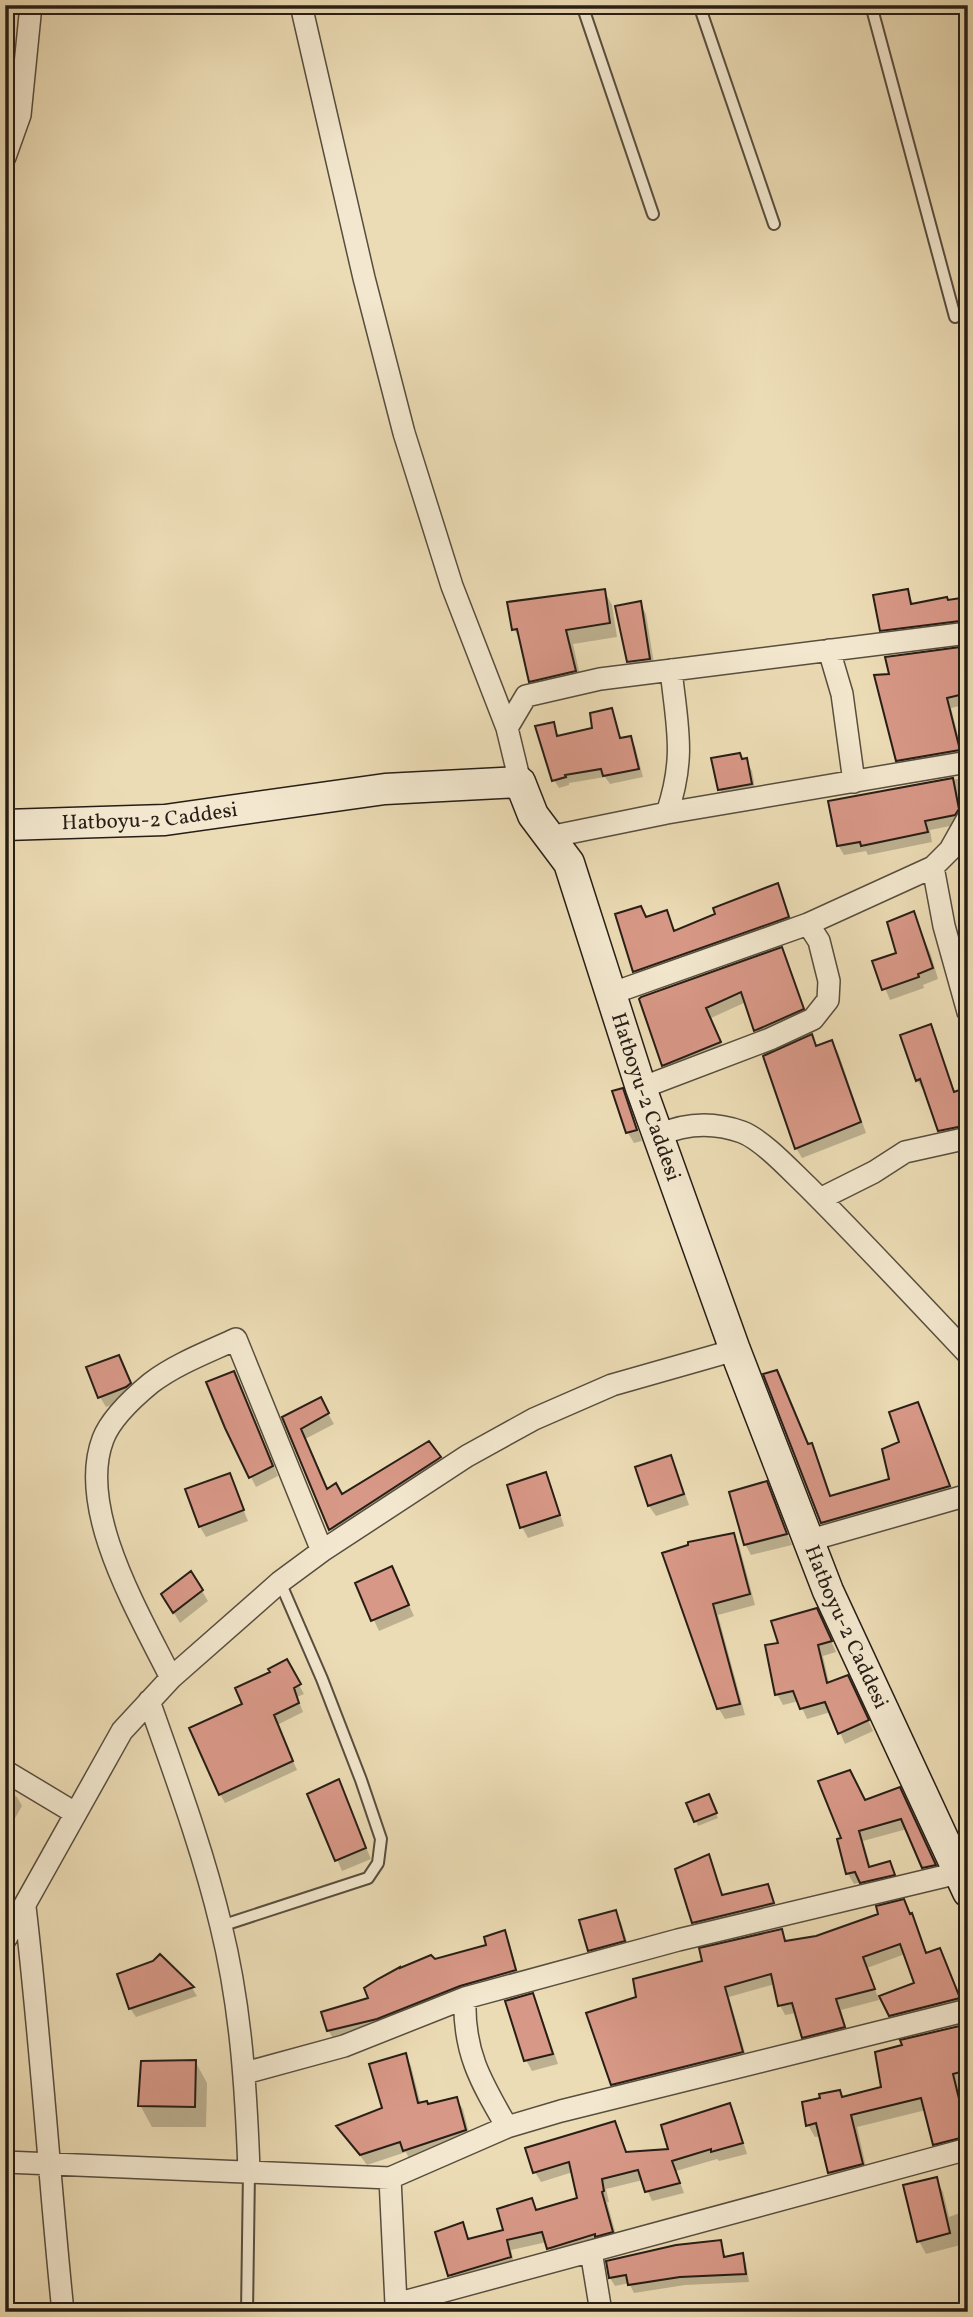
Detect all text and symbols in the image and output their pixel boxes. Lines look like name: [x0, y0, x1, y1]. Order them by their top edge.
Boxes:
street label: Hatboyu-2 Caddesi: [61, 795, 240, 838]
street label: Hatboyu-2 Caddesi: [603, 1009, 688, 1185]
street label: Hatboyu-2 Caddesi: [797, 1541, 895, 1714]

